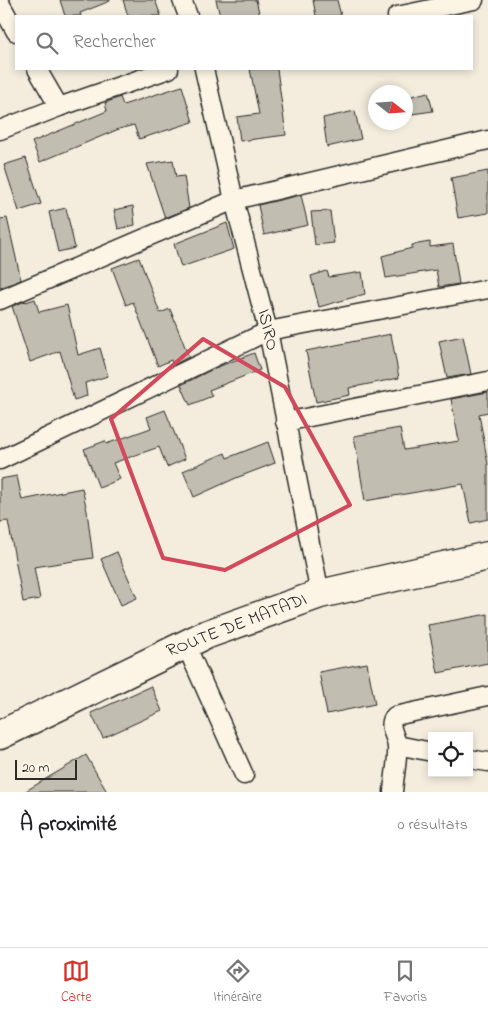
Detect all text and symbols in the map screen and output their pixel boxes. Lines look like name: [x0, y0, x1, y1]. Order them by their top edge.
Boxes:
search box: [15, 15, 473, 70]
icon: search: [33, 29, 61, 57]
text: Rechercher: [73, 29, 156, 56]
north arrow: [368, 85, 413, 130]
street label: ISIRO: [250, 307, 284, 353]
street label: ROUTE DE MATADI: [163, 587, 311, 665]
map controls: [428, 732, 473, 777]
button: locate: [428, 732, 473, 777]
scale bar: [15, 757, 78, 780]
text: 20 m: [22, 758, 49, 779]
text: À proximité: [20, 810, 117, 840]
text: 0 résultats: [397, 813, 468, 837]
tab: Carte: [61, 957, 91, 1008]
tab: Itinéraire: [213, 957, 262, 1008]
tab: Favoris: [384, 957, 427, 1008]

